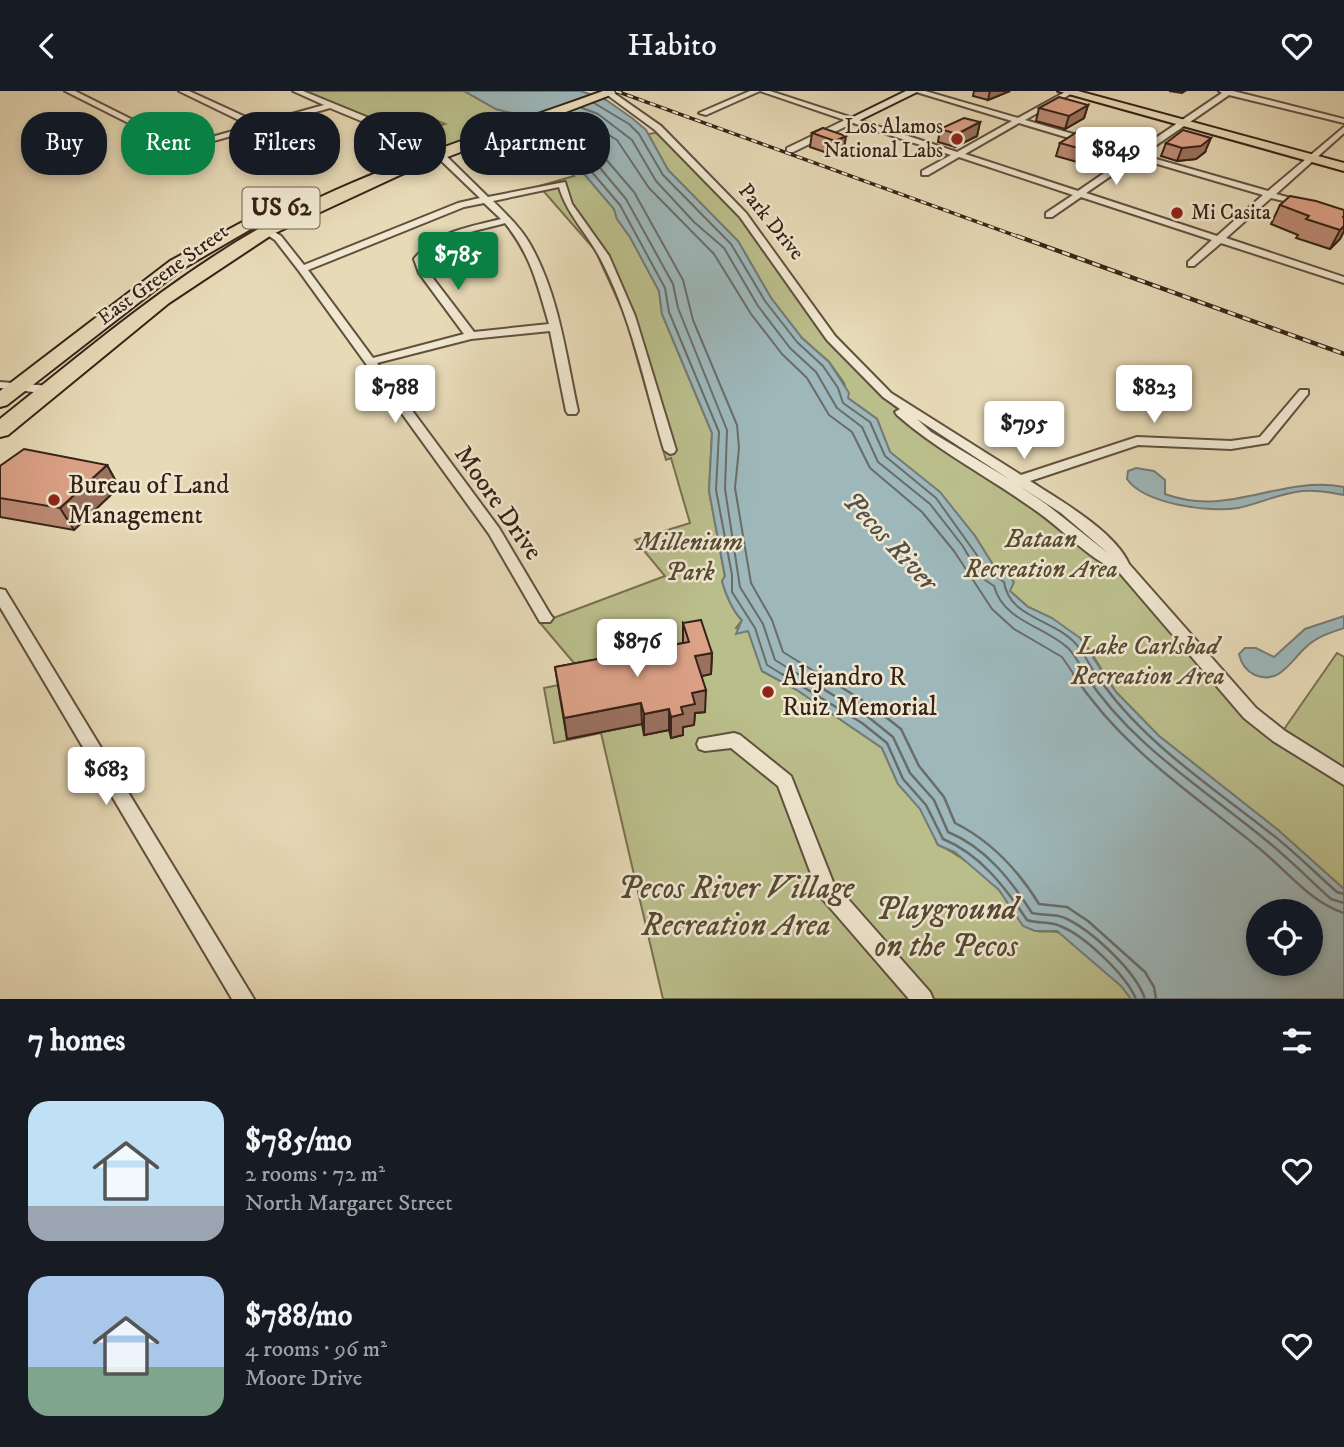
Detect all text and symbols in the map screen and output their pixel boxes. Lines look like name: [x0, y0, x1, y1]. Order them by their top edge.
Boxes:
text: Habito: [627, 26, 717, 66]
icon: back: [28, 27, 66, 65]
icon: heart: [1278, 27, 1316, 65]
chip: Buy: [21, 112, 107, 175]
chip: Rent: [121, 112, 215, 175]
chip: Filters: [229, 112, 340, 175]
chip: New: [354, 112, 446, 175]
chip: Apartment: [460, 112, 610, 175]
place label: Los Alamos National Labs: [823, 114, 943, 164]
pin: $849: [1075, 127, 1157, 187]
marker: Los Alamos National Labs: [949, 131, 965, 147]
text: $849: [1092, 135, 1140, 164]
street label: Park Drive: [732, 179, 810, 266]
road number: US 62: [243, 187, 320, 229]
place label: Mi Casita: [1191, 200, 1271, 226]
marker: Mi Casita: [1169, 205, 1185, 221]
street label: East Greene Street: [92, 219, 234, 331]
pin: $785: [417, 233, 499, 292]
text: $785: [434, 240, 482, 269]
pin: $788: [354, 365, 436, 425]
pin: $823: [1113, 365, 1195, 425]
text: $788: [371, 373, 419, 402]
text: $823: [1132, 373, 1176, 402]
pin: $795: [983, 401, 1065, 461]
text: $795: [1000, 409, 1048, 438]
street label: Moore Drive: [446, 439, 550, 567]
place label: Bureau of Land Management: [68, 469, 229, 532]
water label: Pecos River: [835, 484, 946, 600]
marker: Bureau of Land Management: [46, 492, 62, 508]
park label: Bataan Recreation Area: [963, 523, 1118, 586]
park label: Millenium Park: [635, 526, 743, 589]
pin: $876: [596, 619, 678, 679]
text: $876: [613, 627, 661, 656]
park label: Lake Carlsbad Recreation Area: [1070, 630, 1225, 693]
place label: Alejandro R Ruiz Memorial: [782, 661, 937, 724]
marker: Alejandro R Ruiz Memorial: [760, 684, 776, 700]
pin: $683: [65, 747, 147, 807]
text: $683: [84, 755, 128, 784]
park label: Pecos River Village Recreation Area: [618, 869, 855, 946]
park label: Playground on the Pecos: [874, 890, 1022, 967]
map controls: [1246, 899, 1323, 976]
button: locate: [1246, 899, 1323, 976]
icon: filters: [1278, 1022, 1316, 1060]
text: 7 homes: [28, 1023, 125, 1060]
text: $785/mo: [245, 1123, 352, 1160]
icon: home: [84, 1129, 168, 1213]
icon: heart: [1278, 1152, 1316, 1190]
text: 2 rooms · 72 m²: [245, 1160, 385, 1189]
text: North Margaret Street: [245, 1189, 453, 1218]
text: $788/mo: [245, 1298, 352, 1335]
icon: home: [84, 1304, 168, 1388]
icon: heart: [1278, 1327, 1316, 1365]
text: 4 rooms · 96 m²: [245, 1335, 387, 1364]
text: Moore Drive: [245, 1364, 362, 1393]

